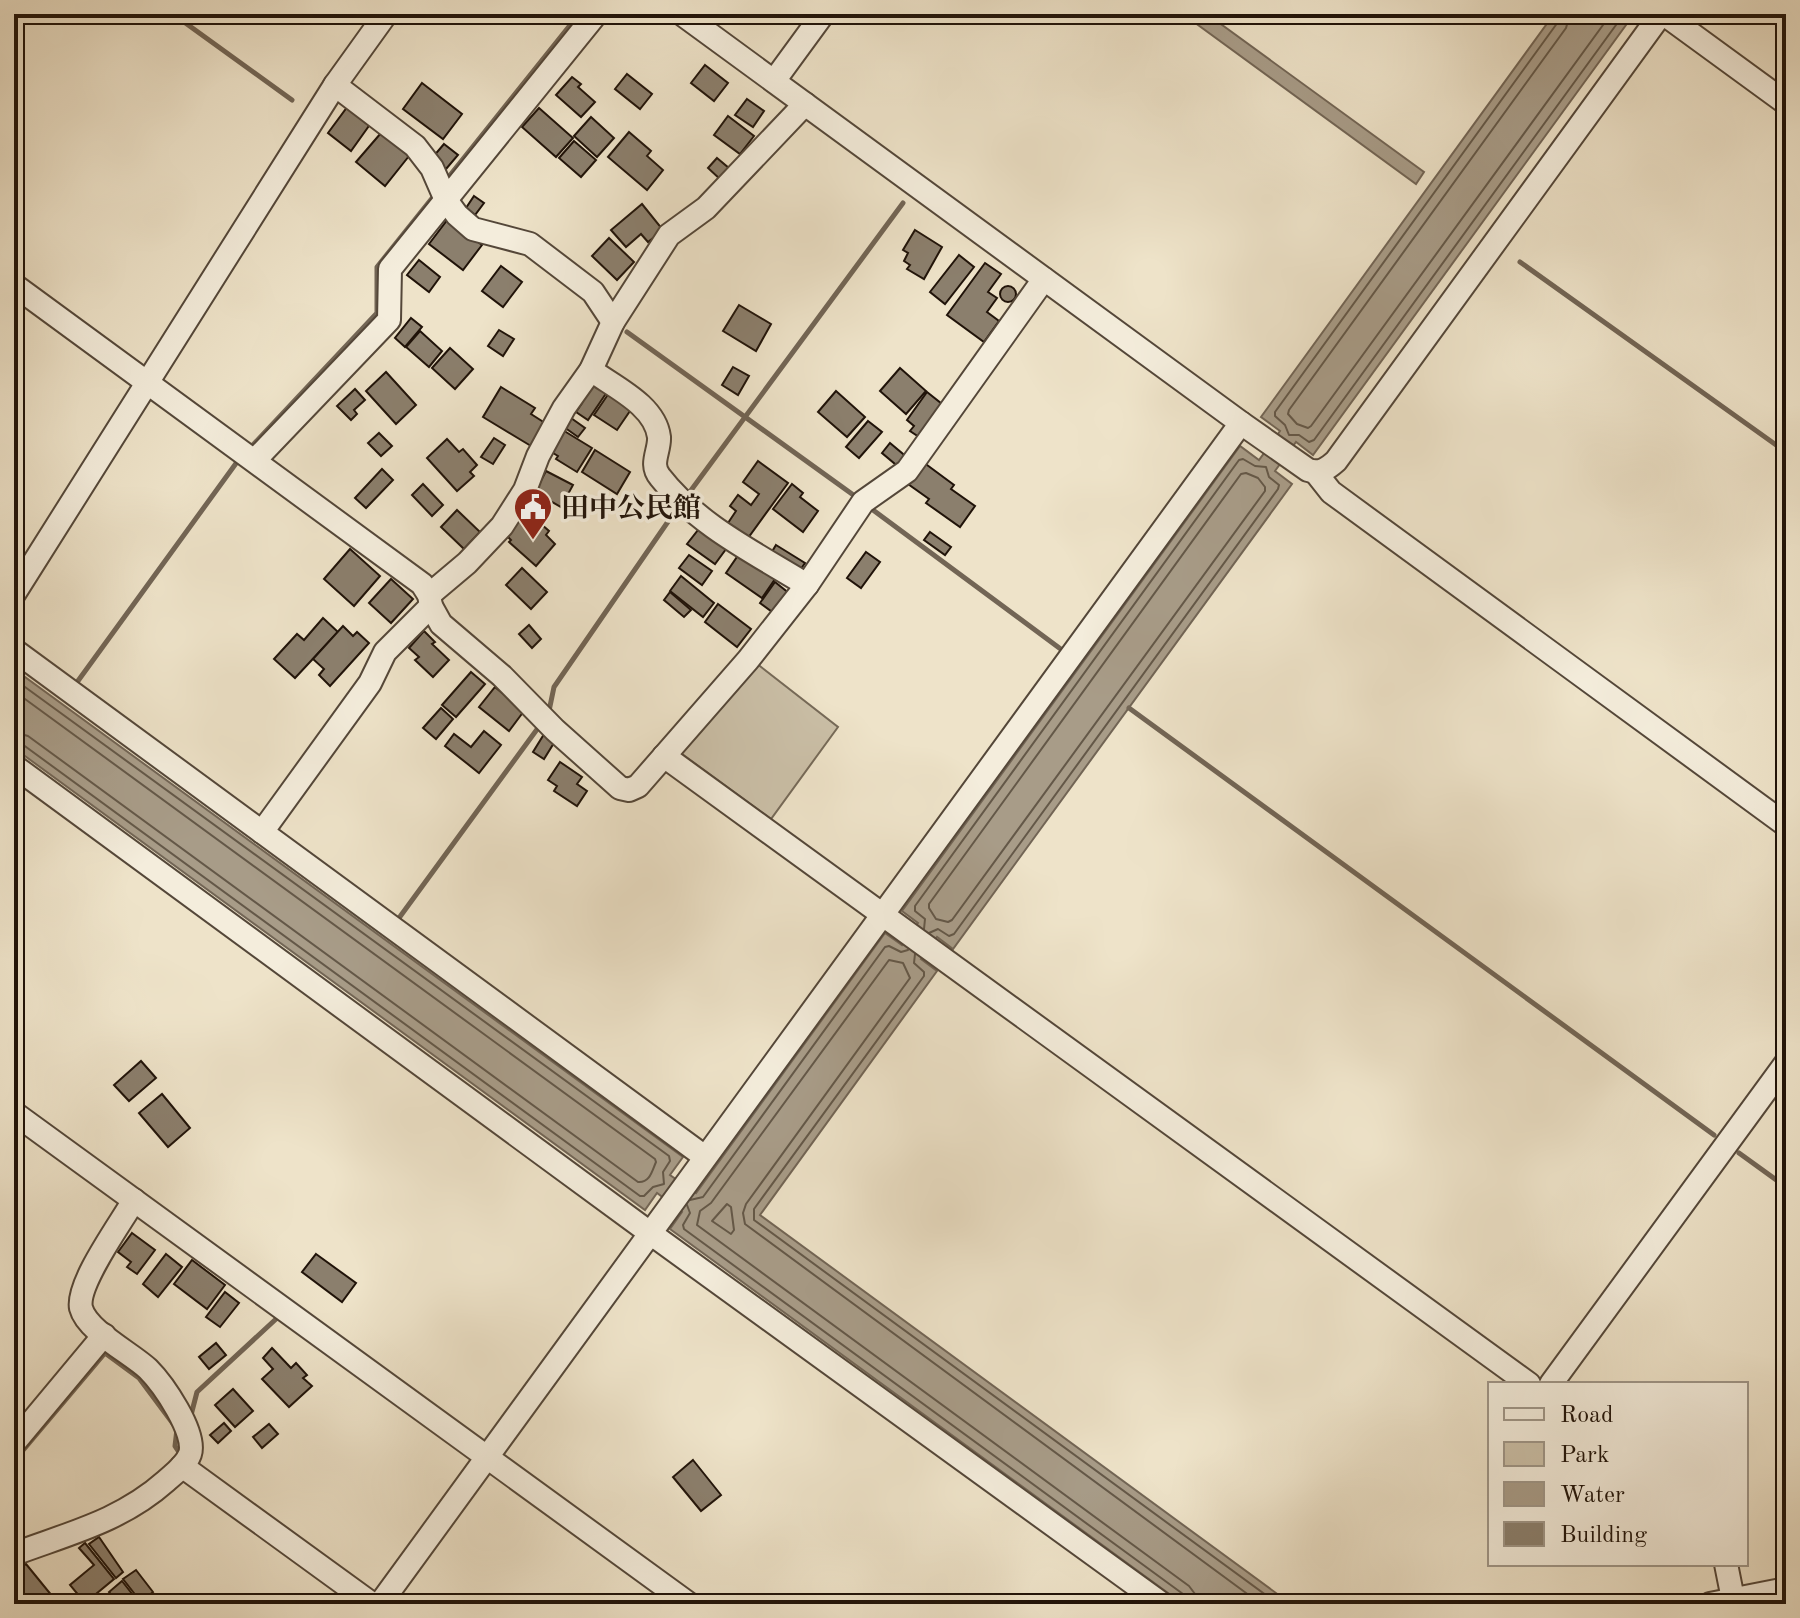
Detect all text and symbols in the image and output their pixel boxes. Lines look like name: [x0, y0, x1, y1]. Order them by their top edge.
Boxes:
public building icon: 田中公民館: [512, 486, 554, 541]
place label: 田中公民館: [561, 493, 701, 524]
legend: [1488, 1382, 1748, 1566]
text: Road: [1560, 1404, 1613, 1428]
text: Park: [1560, 1444, 1609, 1468]
text: Water: [1560, 1484, 1625, 1508]
text: Building: [1560, 1524, 1647, 1548]

